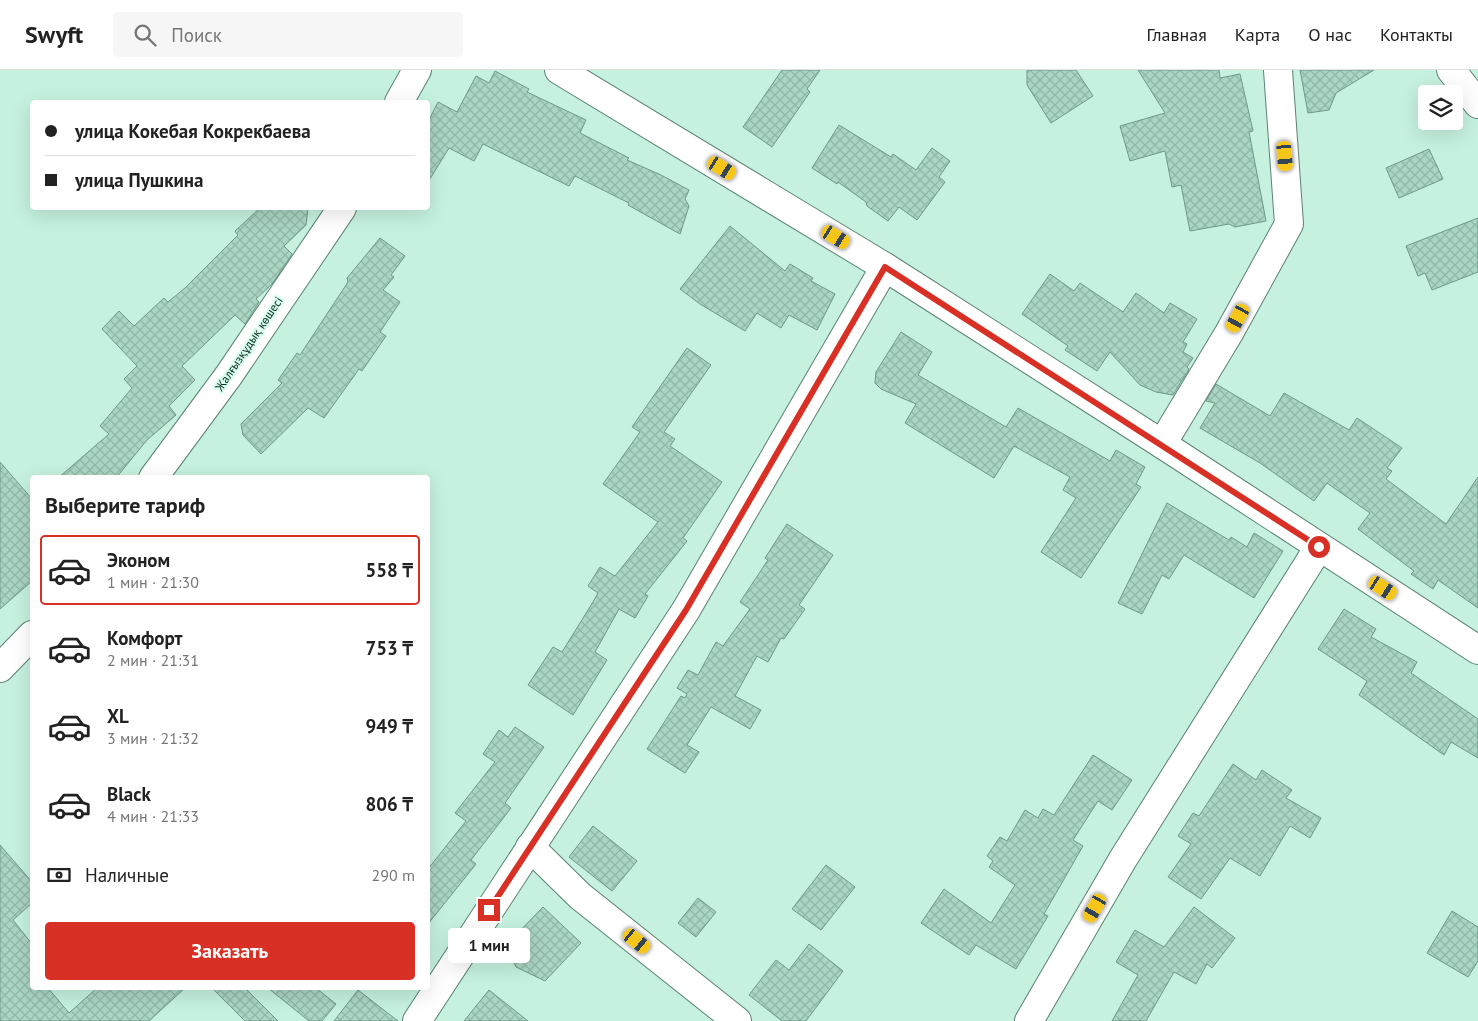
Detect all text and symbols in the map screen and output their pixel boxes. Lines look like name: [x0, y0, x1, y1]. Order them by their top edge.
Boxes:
search box: [113, 12, 463, 57]
text: Swyft: [25, 19, 83, 50]
icon: search: [131, 21, 159, 49]
text: Поиск: [171, 23, 222, 47]
text: Главная: [1146, 23, 1207, 46]
text: Карта: [1235, 23, 1280, 46]
text: О нас: [1308, 23, 1352, 46]
text: Контакты: [1380, 23, 1453, 46]
map controls: [1418, 85, 1463, 130]
button: layers: [1418, 85, 1463, 130]
text: улица Кокебая Кокрекбаева: [75, 119, 311, 143]
car: [1276, 140, 1293, 172]
car: [705, 154, 738, 182]
text: улица Пушкина: [75, 168, 203, 192]
car: [819, 223, 852, 251]
street label: Жалғызқұдық көшесі: [211, 294, 286, 395]
car: [1224, 301, 1251, 335]
text: Выберите тариф: [45, 491, 205, 519]
route start: [1308, 536, 1330, 558]
icon: car: [47, 548, 92, 593]
text: Эконом: [107, 548, 170, 572]
text: 558 ₸: [365, 558, 413, 582]
text: 1 мин · 21:30: [107, 572, 199, 592]
car: [1366, 574, 1399, 602]
icon: car: [47, 626, 92, 671]
text: Комфорт: [107, 626, 183, 650]
text: 753 ₸: [365, 636, 413, 660]
text: 2 мин · 21:31: [107, 650, 199, 670]
icon: car: [47, 704, 92, 749]
text: XL: [107, 704, 129, 728]
text: 949 ₸: [365, 714, 413, 738]
text: 3 мин · 21:32: [107, 728, 199, 748]
icon: car: [47, 782, 92, 827]
text: Black: [107, 782, 151, 806]
text: 806 ₸: [365, 792, 413, 816]
text: 4 мин · 21:33: [107, 806, 199, 826]
icon: cash: [45, 861, 73, 889]
text: Наличные: [85, 863, 169, 887]
text: 290 m: [372, 865, 415, 885]
car: [1081, 891, 1108, 925]
route end: [478, 899, 500, 921]
button: Заказать: [45, 922, 415, 980]
car: [620, 926, 653, 956]
callout: 1 мин: [448, 928, 530, 962]
text: 1 мин: [468, 935, 510, 955]

